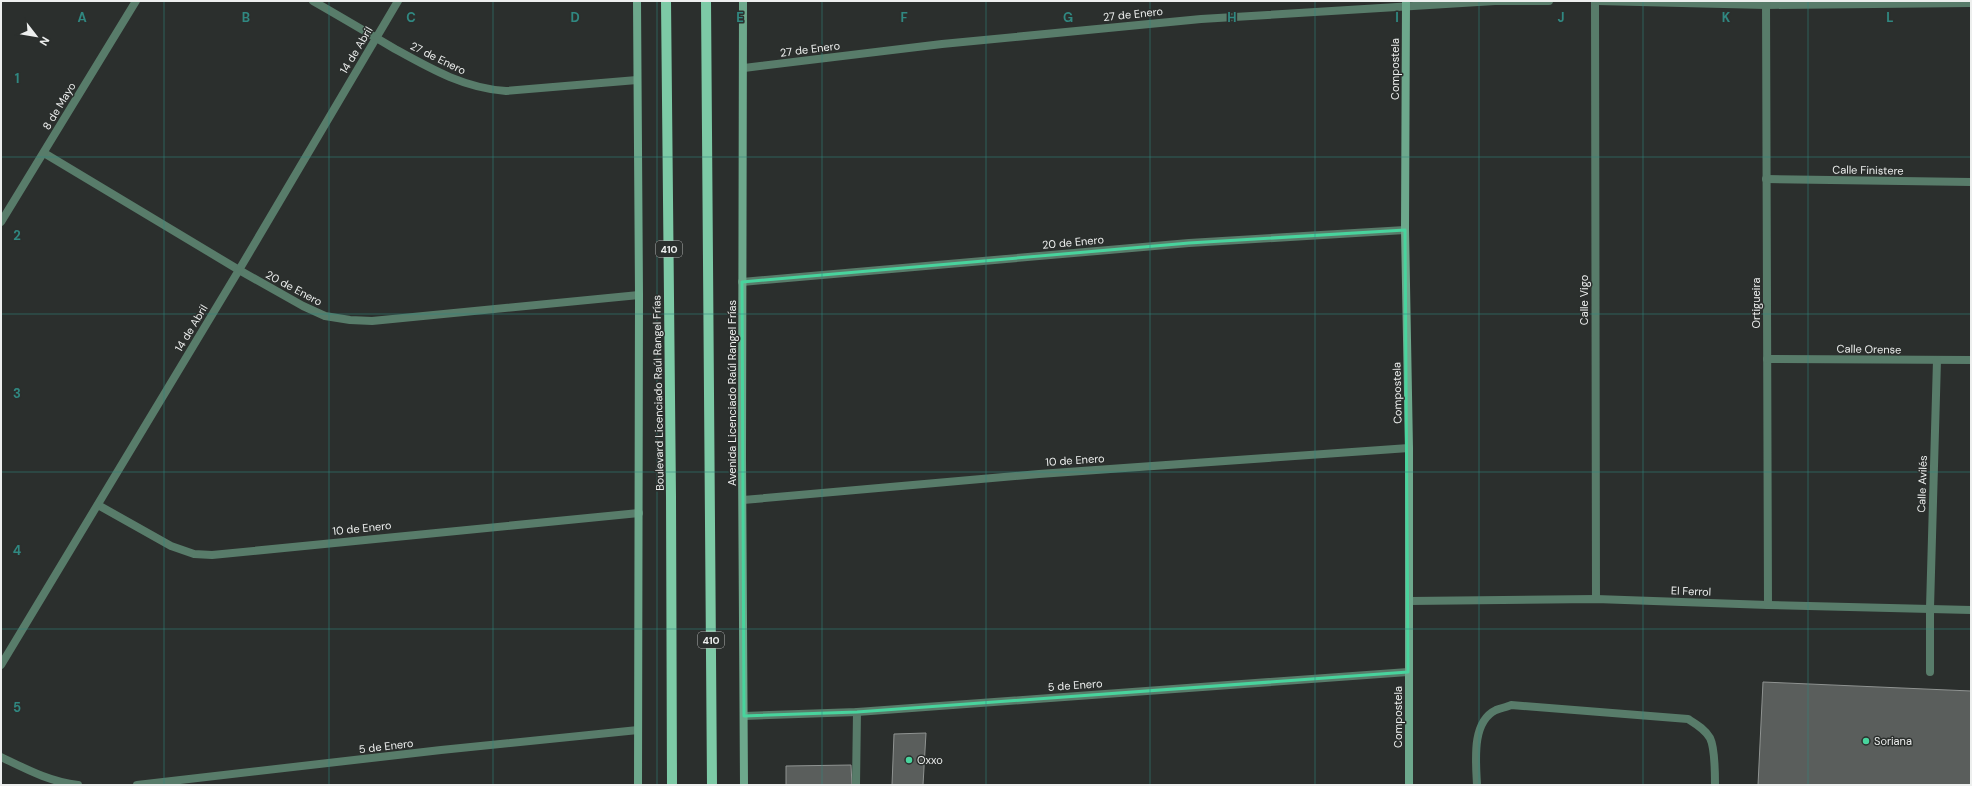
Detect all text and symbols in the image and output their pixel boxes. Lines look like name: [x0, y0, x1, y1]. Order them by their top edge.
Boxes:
street label: 27 de Enero: [1102, 4, 1164, 24]
text: A: [77, 9, 87, 26]
text: B: [242, 9, 250, 26]
text: C: [406, 9, 416, 26]
text: D: [570, 9, 580, 26]
text: E: [736, 9, 744, 26]
text: F: [900, 9, 908, 26]
text: G: [1063, 9, 1073, 26]
text: H: [1227, 9, 1237, 26]
text: I: [1395, 9, 1399, 26]
text: J: [1557, 9, 1565, 26]
text: K: [1722, 9, 1731, 26]
text: L: [1886, 9, 1894, 26]
north arrow: [16, 16, 56, 56]
street label: 14 de Abril: [336, 24, 376, 76]
text: N: [37, 34, 53, 48]
street label: 27 de Enero: [779, 38, 841, 60]
street label: Compostela: [1388, 38, 1402, 100]
street label: 27 de Enero: [408, 39, 468, 77]
text: 1: [15, 70, 19, 87]
street label: 8 de Mayo: [39, 80, 79, 132]
street label: Calle Finistere: [1832, 162, 1904, 178]
text: 2: [13, 227, 21, 244]
street label: 20 de Enero: [1042, 232, 1104, 252]
road number: 410: [656, 241, 682, 257]
street label: 20 de Enero: [263, 267, 325, 309]
street label: Calle Vigo: [1577, 275, 1591, 325]
street label: Ortigueira: [1749, 278, 1763, 328]
street label: Boulevard Licenciado Raúl Rangel Frías: [649, 295, 667, 491]
street label: Avenida Licenciado Raúl Rangel Frías: [725, 300, 739, 486]
street label: 14 de Abril: [171, 302, 211, 354]
street label: Calle Orense: [1837, 341, 1901, 357]
street label: Compostela: [1389, 362, 1405, 424]
text: 3: [13, 385, 21, 402]
street label: 10 de Enero: [1045, 451, 1105, 469]
street label: Calle Avilés: [1914, 455, 1930, 513]
street label: 10 de Enero: [332, 518, 392, 538]
text: 4: [13, 542, 21, 559]
street label: El Ferrol: [1671, 583, 1711, 599]
road number: 410: [698, 632, 724, 648]
street label: 5 de Enero: [1047, 676, 1103, 694]
street label: Compostela: [1391, 686, 1405, 748]
text: 5: [13, 699, 21, 716]
place label: Soriana: [1874, 734, 1912, 748]
street label: 5 de Enero: [358, 736, 414, 756]
marker: Soriana: [1861, 736, 1871, 746]
place label: Oxxo: [917, 753, 943, 767]
marker: Oxxo: [904, 755, 914, 765]

